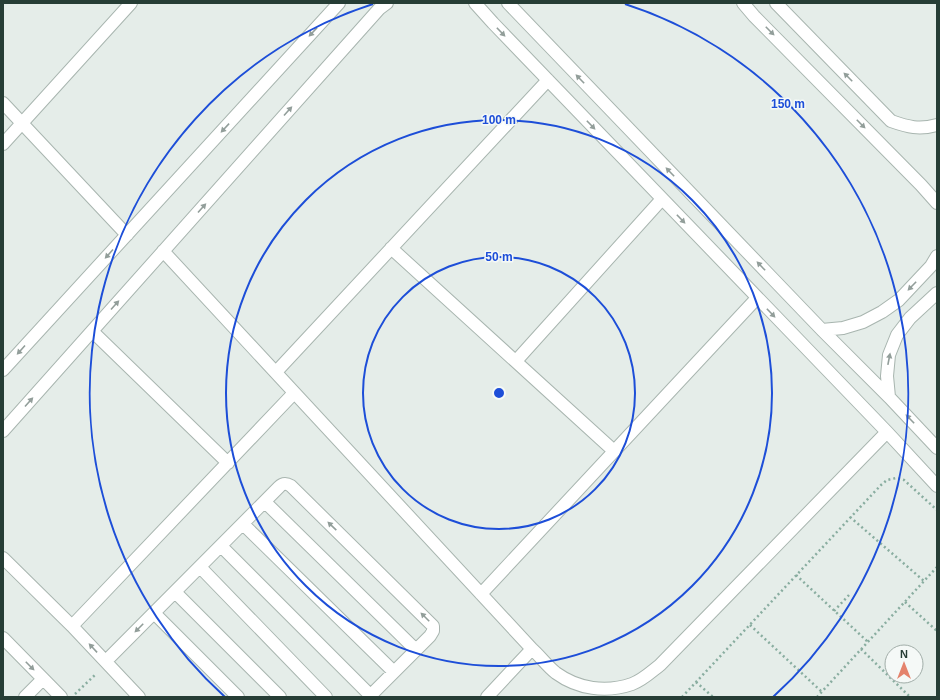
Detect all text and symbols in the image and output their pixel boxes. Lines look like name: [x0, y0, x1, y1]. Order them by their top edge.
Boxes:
one-way arrow: [765, 26, 775, 36]
one-way arrow: [308, 27, 318, 37]
one-way arrow: [496, 27, 506, 37]
one-way arrow: [843, 72, 853, 82]
one-way arrow: [576, 74, 585, 84]
text: 150 m: [771, 97, 805, 111]
one-way arrow: [284, 105, 293, 116]
text: 100 m: [482, 113, 516, 127]
one-way arrow: [856, 119, 866, 129]
one-way arrow: [586, 120, 596, 130]
one-way arrow: [221, 123, 230, 132]
one-way arrow: [666, 167, 675, 178]
one-way arrow: [197, 203, 206, 212]
one-way arrow: [676, 214, 686, 224]
one-way arrow: [104, 249, 113, 260]
text: 50 m: [485, 250, 513, 264]
one-way arrow: [756, 261, 765, 271]
one-way arrow: [907, 281, 917, 291]
one-way arrow: [111, 300, 120, 310]
one-way arrow: [767, 308, 776, 318]
one-way arrow: [16, 345, 26, 355]
one-way arrow: [887, 353, 893, 365]
centre of rings: [492, 386, 506, 400]
one-way arrow: [24, 397, 34, 407]
one-way arrow: [905, 414, 915, 424]
one-way arrow: [327, 521, 337, 531]
one-way arrow: [420, 612, 430, 622]
one-way arrow: [134, 623, 144, 633]
one-way arrow: [89, 643, 98, 653]
north arrow: [884, 644, 924, 684]
text: N: [900, 648, 908, 660]
one-way arrow: [26, 661, 35, 671]

